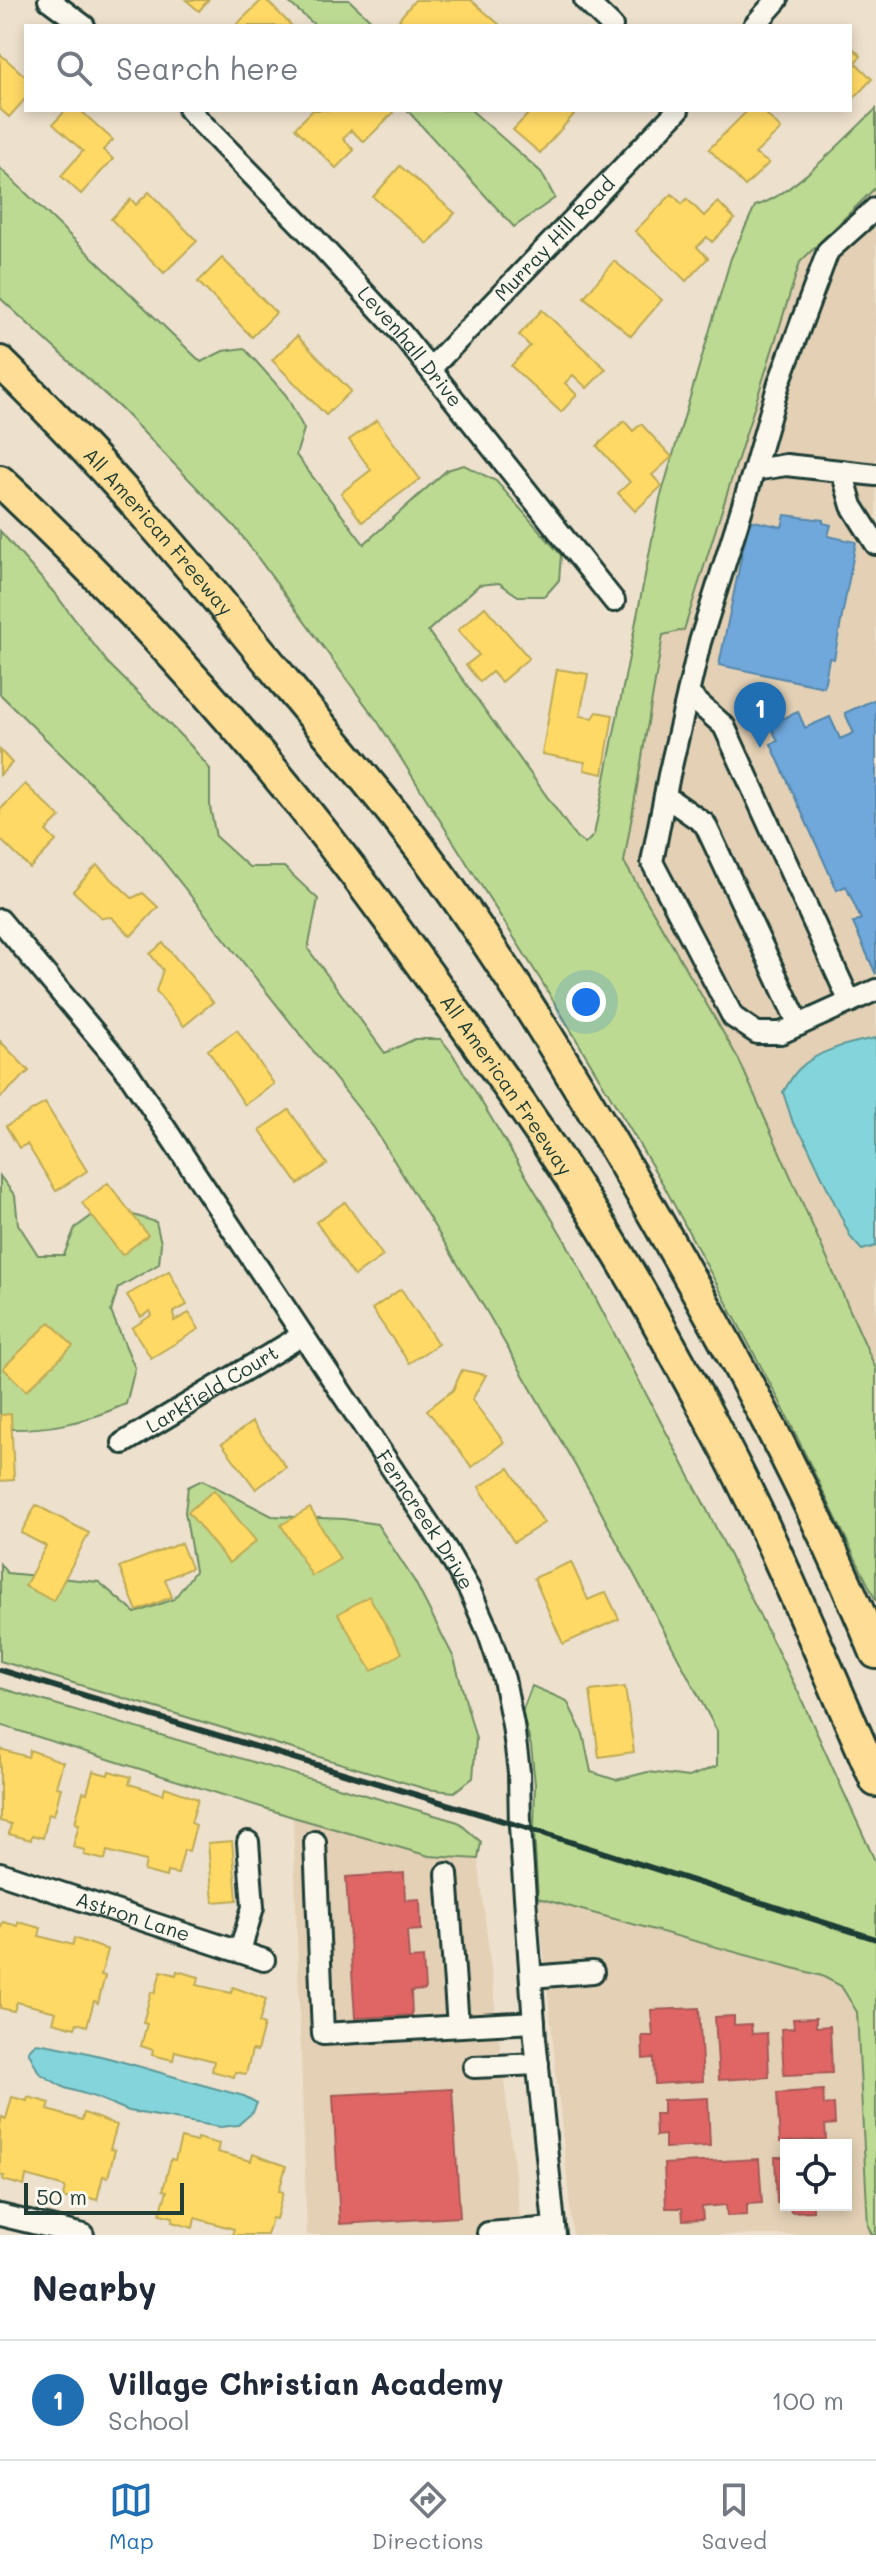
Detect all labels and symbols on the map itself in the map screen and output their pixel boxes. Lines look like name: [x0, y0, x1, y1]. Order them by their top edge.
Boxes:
street label: Murray Hill Road: [488, 170, 620, 306]
street label: Levenhall Drive: [352, 280, 469, 412]
street label: All American Freeway: [78, 441, 239, 620]
pin: 1: [734, 682, 786, 748]
your location: [566, 982, 606, 1022]
street label: All American Freeway: [435, 989, 579, 1180]
street label: Larkfield Court: [141, 1339, 283, 1438]
street label: Ferncreek Drive: [371, 1444, 480, 1594]
street label: Astron Lane: [73, 1885, 194, 1947]
scale bar: [24, 2179, 184, 2215]

